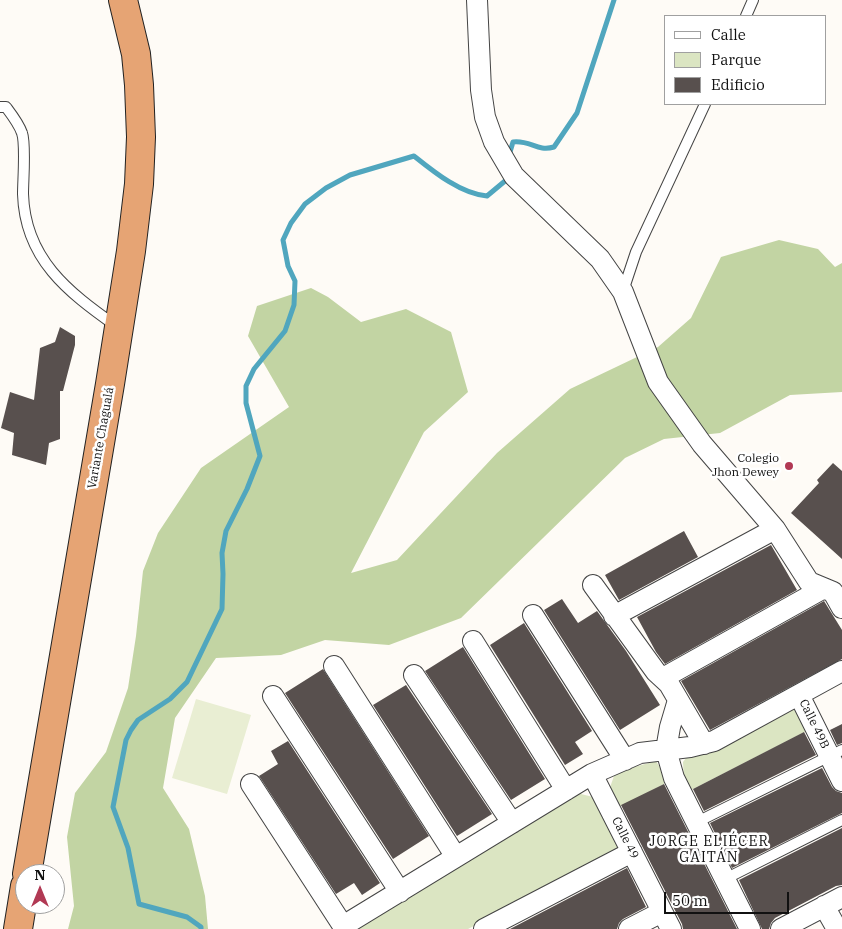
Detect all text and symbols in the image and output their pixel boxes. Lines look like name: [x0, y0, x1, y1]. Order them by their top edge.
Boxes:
legend: [664, 15, 827, 105]
text: Calle: [711, 25, 746, 44]
text: Parque: [711, 50, 761, 69]
text: Edificio: [711, 75, 765, 94]
street label: Variante Chagualá: [85, 386, 117, 490]
place label: Colegio Jhon Dewey: [712, 452, 779, 480]
marker: Colegio Jhon Dewey: [783, 460, 795, 472]
street label: Calle 49B: [796, 697, 832, 751]
street label: Calle 49: [608, 815, 642, 861]
district label: JORGE ELIÉCER GAITÁN: [648, 834, 770, 866]
north arrow: [15, 864, 65, 914]
text: N: [34, 866, 46, 884]
scale bar: [667, 882, 792, 914]
text: 50 m: [672, 891, 708, 910]

